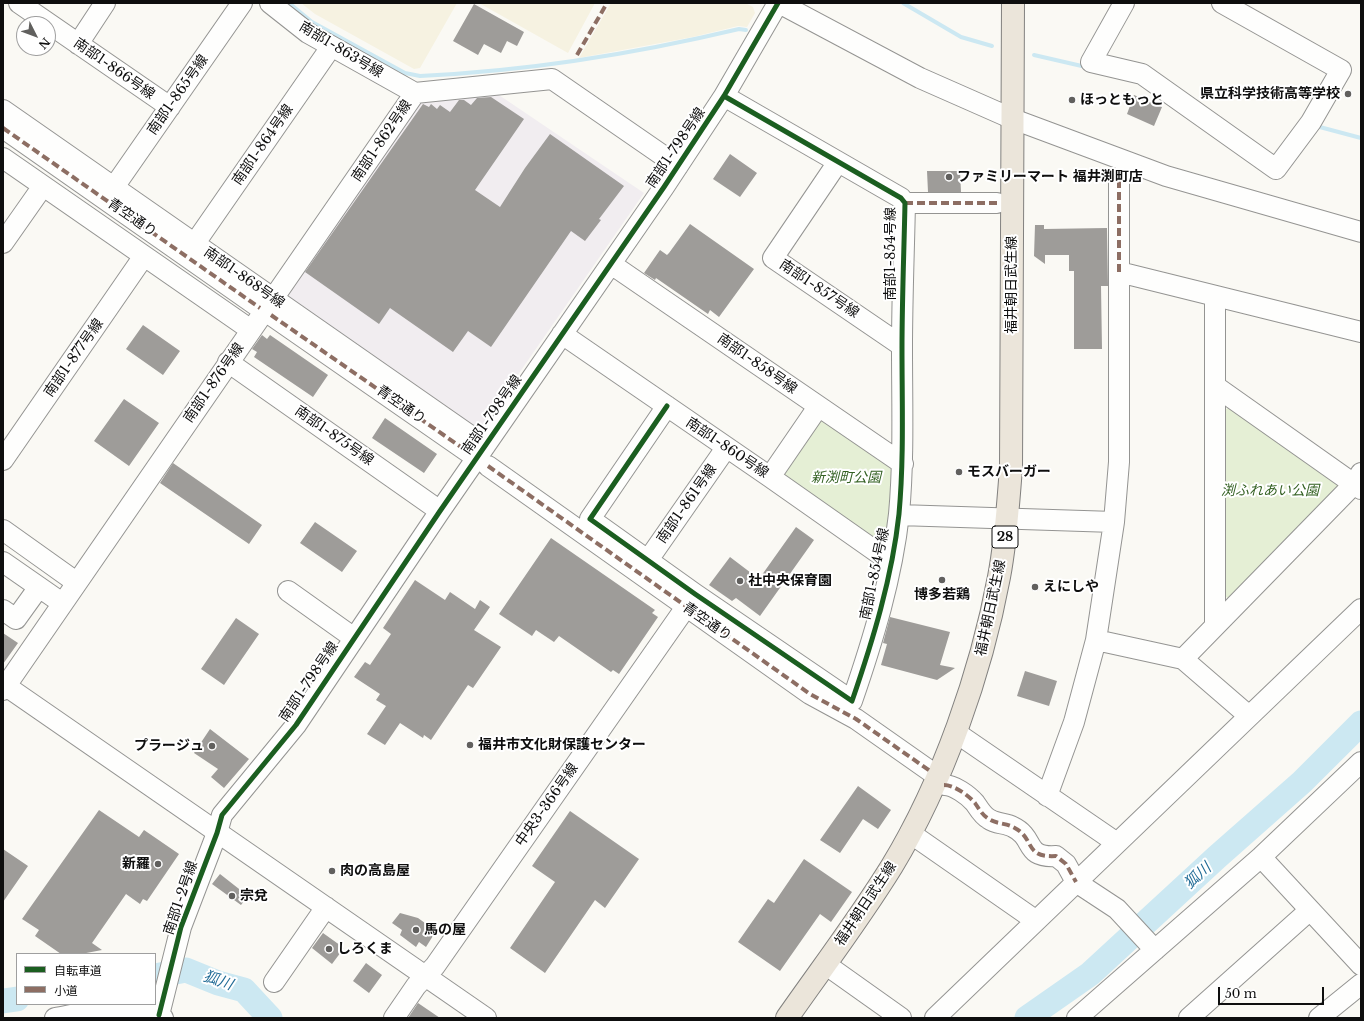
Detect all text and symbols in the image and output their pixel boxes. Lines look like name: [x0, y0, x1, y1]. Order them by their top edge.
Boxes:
north arrow: [16, 16, 56, 56]
street label: 南部1-863号線: [296, 18, 386, 82]
text: N: [36, 35, 53, 52]
street label: 南部1-866号線: [70, 35, 158, 103]
street label: 南部1-865号線: [144, 52, 212, 138]
place label: 県立科学技術高等学校: [1200, 86, 1340, 102]
marker: 県立科学技術高等学校: [1343, 89, 1353, 99]
place label: ほっともっと: [1080, 92, 1164, 108]
marker: ほっともっと: [1067, 95, 1077, 105]
street label: 南部1-862号線: [349, 97, 415, 185]
street label: 南部1-864号線: [229, 102, 297, 188]
street label: 南部1-798号線: [643, 105, 709, 191]
place label: ファミリーマート 福井渕町店: [957, 169, 1143, 185]
marker: ファミリーマート 福井渕町店: [944, 172, 954, 182]
street label: 青空通り: [104, 195, 160, 241]
street label: 南部1-854号線: [883, 207, 899, 301]
street label: 福井朝日武生線: [1004, 236, 1020, 334]
street label: 南部1-868号線: [200, 244, 288, 312]
street label: 南部1-857号線: [776, 256, 862, 322]
street label: 南部1-877号線: [41, 316, 107, 400]
street label: 南部1-858号線: [714, 330, 800, 398]
street label: 南部1-876号線: [180, 340, 248, 426]
street label: 南部1-798号線: [458, 372, 526, 458]
street label: 青空通り: [373, 382, 429, 428]
street label: 南部1-875号線: [292, 403, 376, 469]
street label: 南部1-860号線: [682, 414, 772, 482]
street label: 南部1-861号線: [654, 461, 720, 547]
place label: モスバーガー: [967, 464, 1051, 480]
marker: モスバーガー: [954, 467, 964, 477]
park label: 新渕町公園: [811, 470, 881, 486]
park label: 渕ふれあい公園: [1221, 483, 1319, 499]
road number: 28: [992, 526, 1018, 548]
street label: 南部1-854号線: [857, 527, 893, 621]
street label: 福井朝日武生線: [973, 558, 1009, 658]
place label: 社中央保育園: [748, 573, 832, 589]
marker: 博多若鶏: [937, 575, 947, 585]
marker: 社中央保育園: [735, 576, 745, 586]
place label: えにしや: [1043, 579, 1099, 595]
marker: えにしや: [1030, 582, 1040, 592]
place label: 博多若鶏: [914, 587, 970, 603]
street label: 青空通り: [679, 599, 735, 645]
street label: 南部1-798号線: [276, 639, 342, 725]
place label: 福井市文化財保護センター: [478, 737, 646, 753]
place label: プラージュ: [134, 738, 204, 754]
marker: 福井市文化財保護センター: [465, 740, 475, 750]
marker: プラージュ: [207, 741, 217, 751]
street label: 中央3-366号線: [512, 760, 582, 850]
place label: 新羅: [122, 856, 150, 872]
marker: 新羅: [153, 859, 163, 869]
street label: 南部1-2号線: [160, 859, 202, 937]
street label: 福井朝日武生線: [832, 859, 900, 949]
water label: 狐川: [1181, 859, 1215, 893]
place label: 肉の高島屋: [340, 863, 410, 879]
marker: 肉の高島屋: [327, 866, 337, 876]
place label: 宗兌: [240, 888, 268, 904]
marker: 宗兌: [227, 891, 237, 901]
place label: 馬の屋: [424, 922, 466, 938]
marker: 馬の屋: [411, 925, 421, 935]
place label: しろくま: [337, 941, 393, 957]
marker: しろくま: [324, 944, 334, 954]
legend: [16, 953, 156, 1005]
text: 自転車道: [54, 963, 102, 978]
water label: 狐川: [201, 968, 235, 994]
scale bar: [1220, 979, 1326, 1005]
text: 小道: [54, 983, 78, 998]
text: 50 m: [1225, 986, 1257, 1001]

